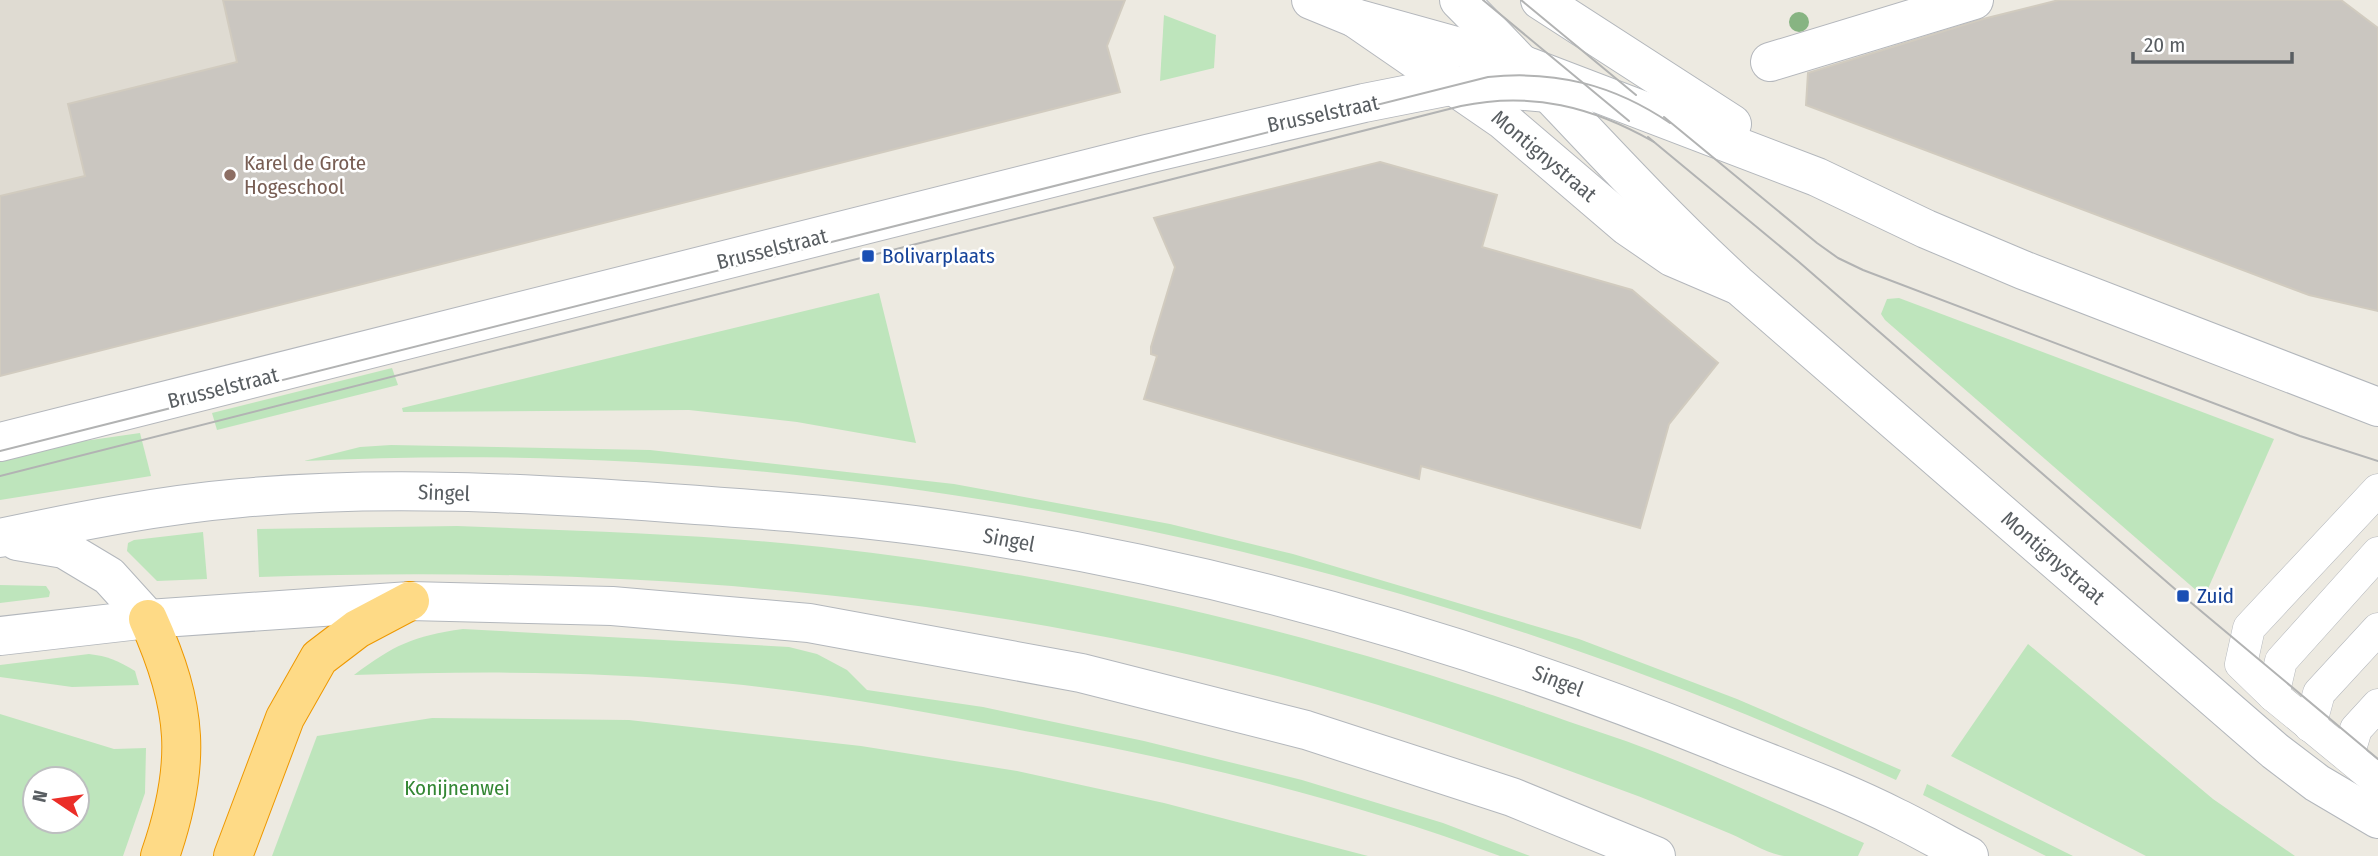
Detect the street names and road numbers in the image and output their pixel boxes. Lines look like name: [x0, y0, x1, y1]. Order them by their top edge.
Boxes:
street label: Brusselstraat: [1265, 89, 1381, 138]
street label: Montignystraat: [1486, 105, 1602, 208]
street label: Brusselstraat: [714, 223, 830, 275]
street label: Brusselstraat: [165, 362, 281, 414]
street label: Singel: [417, 479, 471, 507]
street label: Montignystraat: [1996, 506, 2110, 610]
street label: Singel: [981, 522, 1038, 558]
street label: Singel: [1529, 660, 1587, 703]

